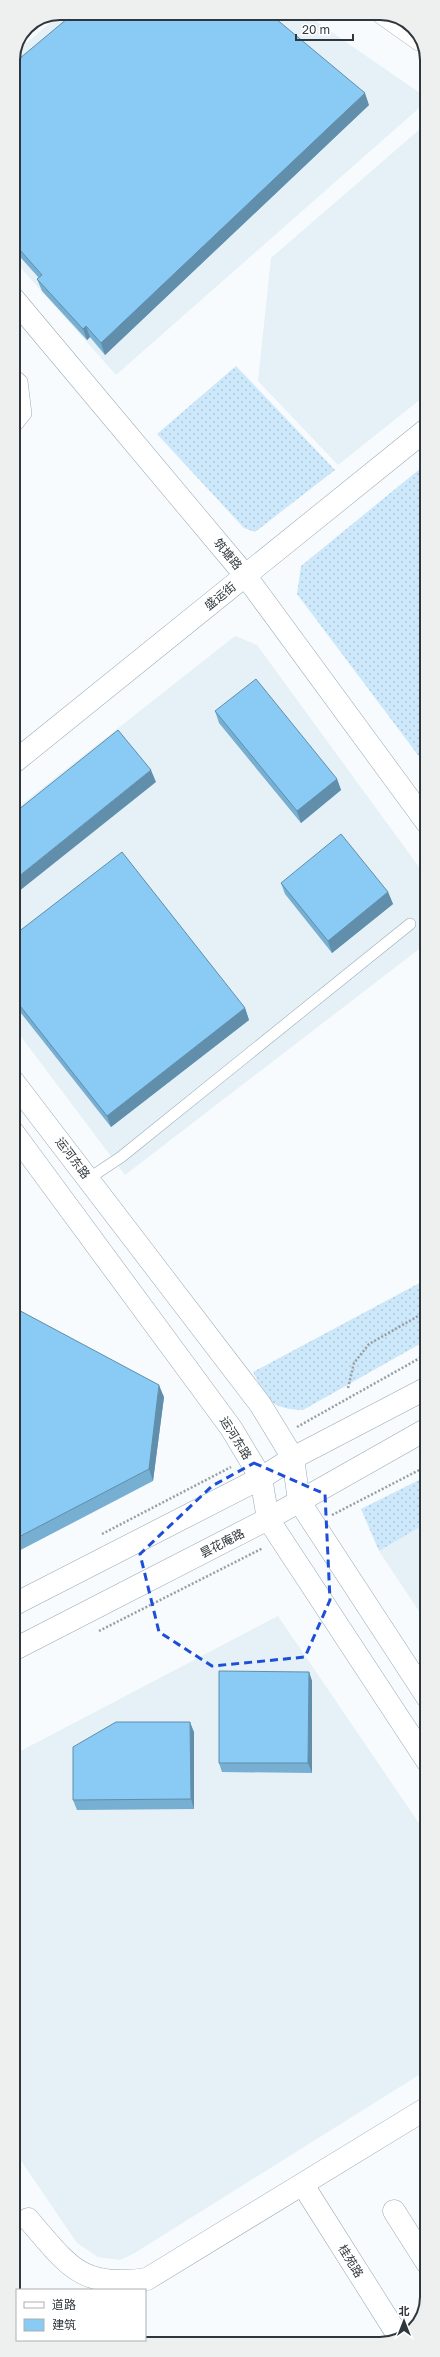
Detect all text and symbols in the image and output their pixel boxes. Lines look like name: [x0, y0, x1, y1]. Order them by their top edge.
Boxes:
scale bar: [296, 16, 353, 42]
text: 20 m: [302, 22, 330, 37]
street label: 筑塘路: [211, 535, 245, 573]
street label: 盛运街: [201, 579, 239, 613]
street label: 运河东路: [53, 1134, 93, 1182]
street label: 运河东路: [217, 1414, 255, 1462]
street label: 昙花庵路: [197, 1525, 247, 1561]
street label: 桂苑路: [335, 2242, 367, 2280]
legend: [16, 2289, 146, 2341]
text: 道路: [52, 2297, 76, 2312]
north arrow: [384, 2301, 424, 2341]
text: 北: [399, 2304, 410, 2317]
text: 建筑: [52, 2317, 76, 2332]

